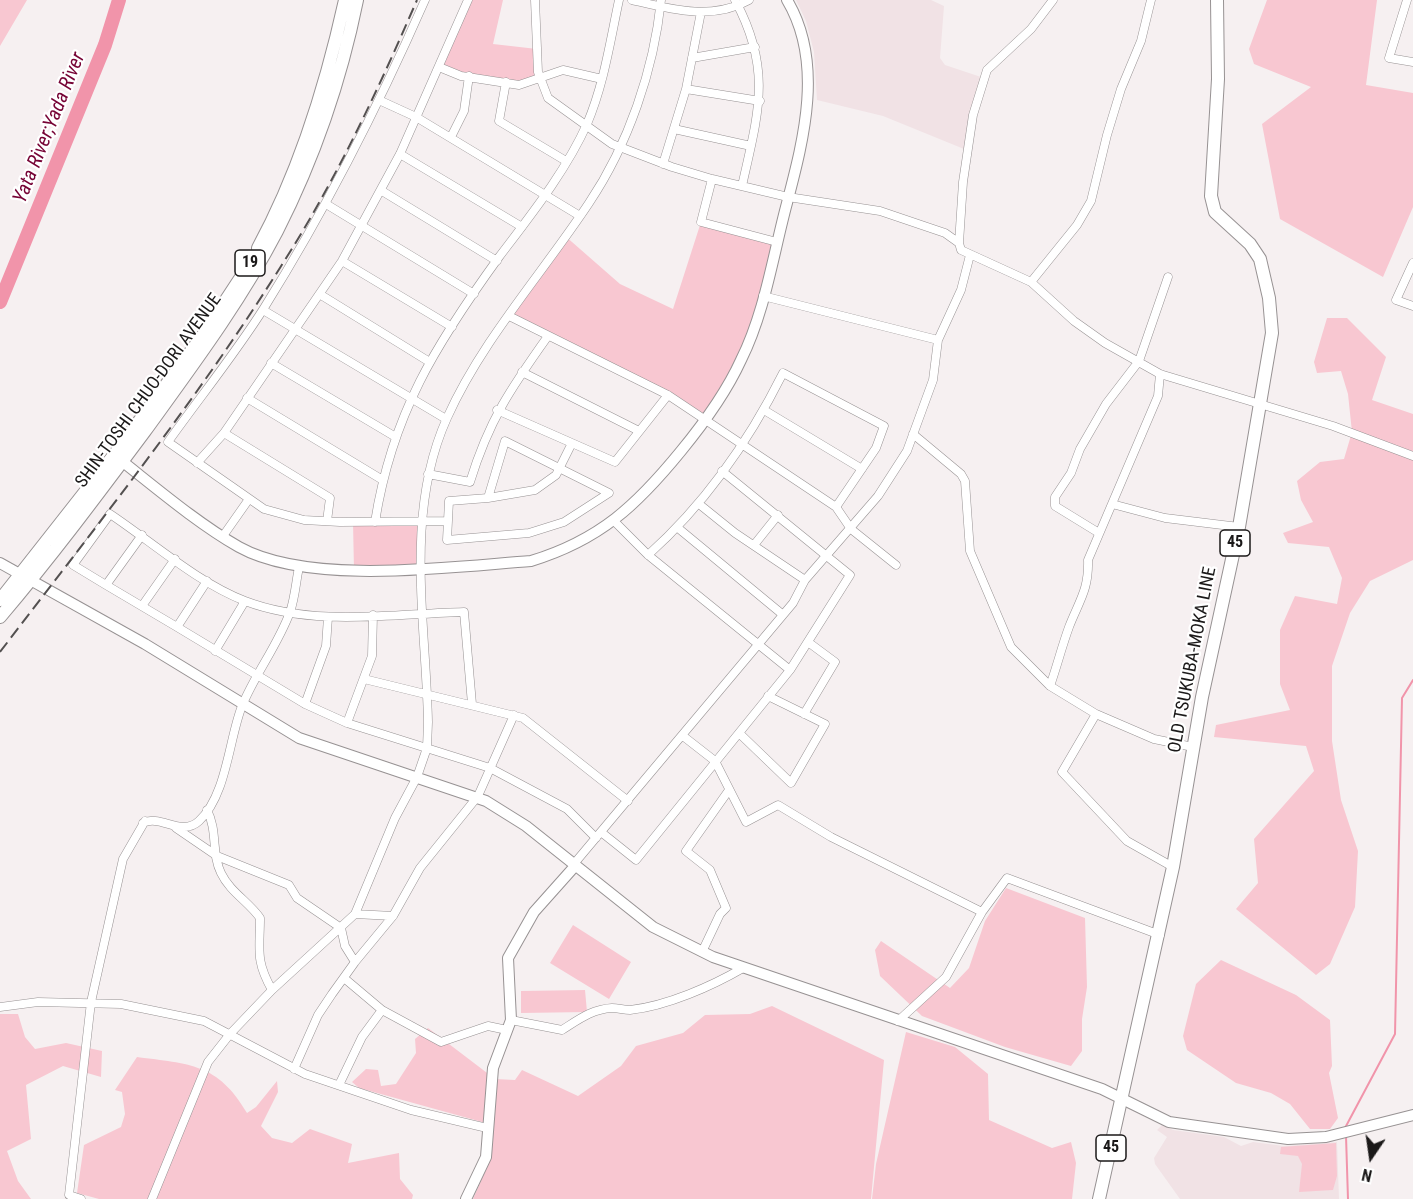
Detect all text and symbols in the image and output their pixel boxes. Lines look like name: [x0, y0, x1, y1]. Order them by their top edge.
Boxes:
water label: Yata River;Yada River: [9, 49, 91, 207]
road number: 19: [235, 250, 265, 276]
street label: SHIN-TOSHI CHUO-DORI AVENUE: [71, 290, 227, 492]
road number: 45: [1220, 530, 1250, 556]
street label: OLD TSUKUBA-MOKA LINE: [1164, 565, 1222, 755]
north arrow: [1341, 1127, 1401, 1187]
road number: 45: [1096, 1135, 1126, 1161]
text: N: [1360, 1165, 1374, 1185]

